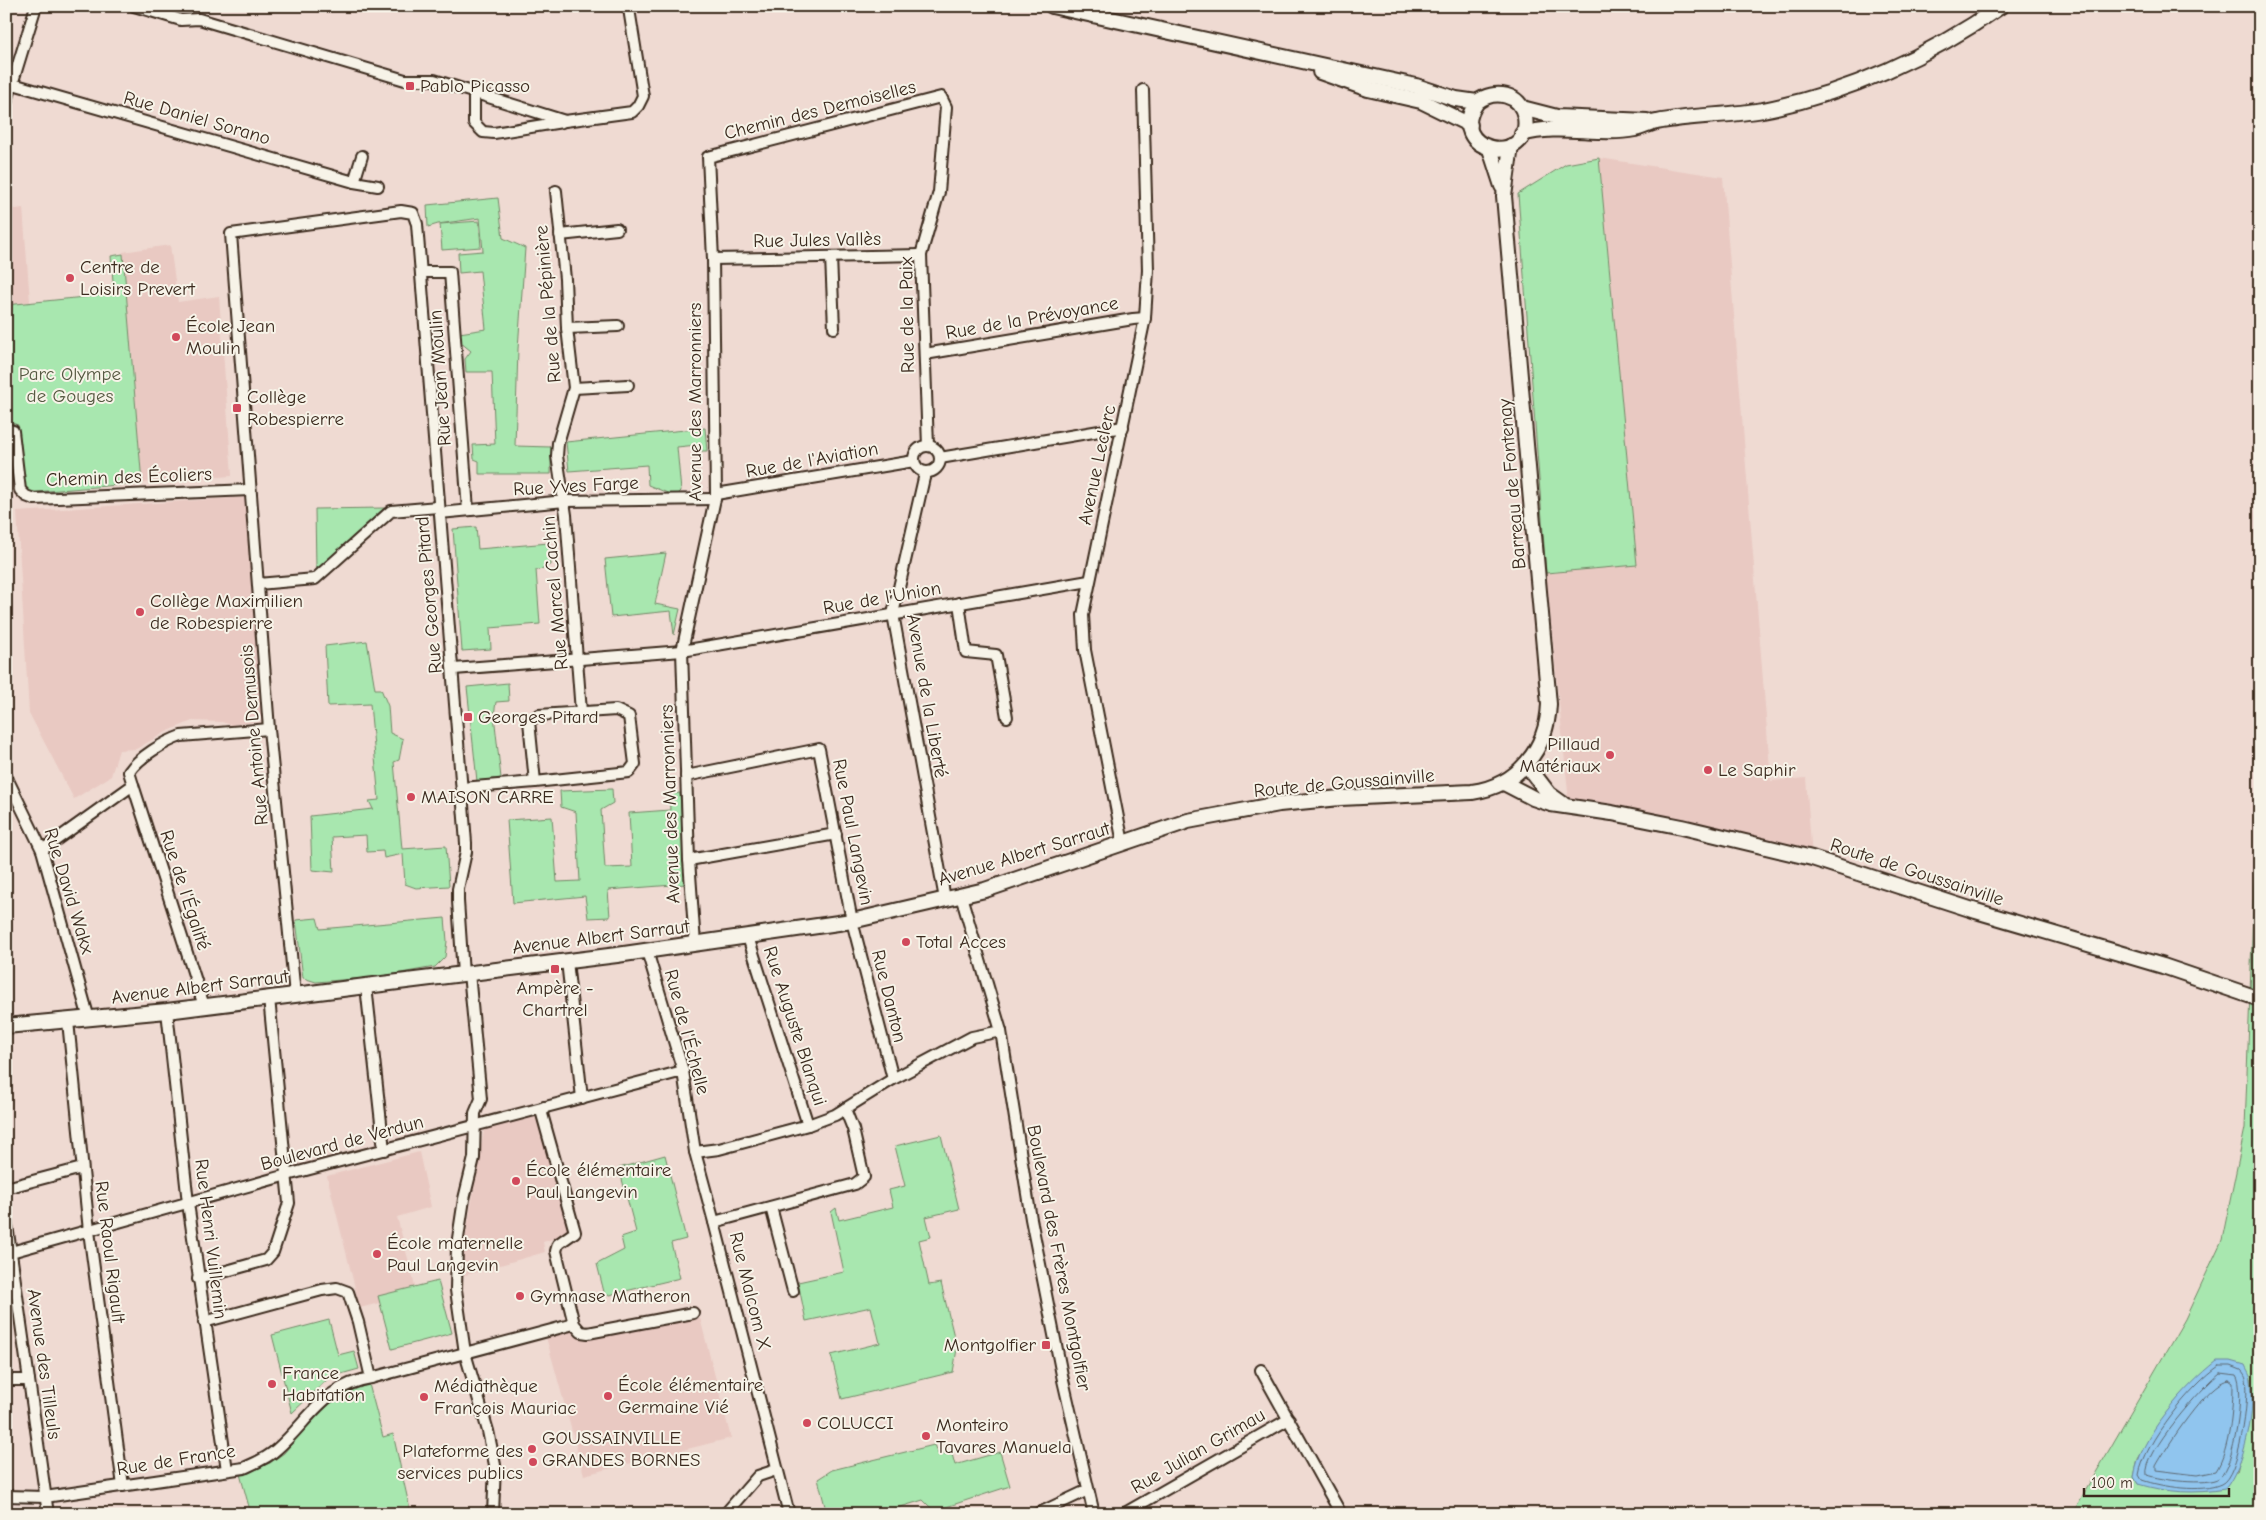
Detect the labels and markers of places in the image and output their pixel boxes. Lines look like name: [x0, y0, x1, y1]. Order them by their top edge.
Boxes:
place label: Pablo Picasso: [420, 75, 530, 97]
marker: Pablo Picasso: [404, 80, 416, 92]
place label: Centre de Loisirs Prevert: [80, 256, 196, 300]
marker: Centre de Loisirs Prevert: [64, 272, 76, 284]
place label: École Jean Moulin: [186, 315, 275, 359]
marker: École Jean Moulin: [170, 331, 182, 343]
place label: Collège Robespierre: [247, 386, 344, 430]
marker: Collège Robespierre: [231, 402, 243, 414]
place label: Collège Maximilien de Robespierre: [150, 590, 303, 634]
marker: Collège Maximilien de Robespierre: [134, 606, 146, 618]
place label: Georges Pitard: [478, 706, 599, 728]
marker: Georges Pitard: [462, 711, 474, 723]
place label: Pillaud Matériaux: [1520, 733, 1601, 777]
marker: Pillaud Matériaux: [1604, 749, 1616, 761]
place label: Le Saphir: [1718, 759, 1796, 781]
marker: Le Saphir: [1702, 764, 1714, 776]
place label: MAISON CARRE: [421, 786, 554, 808]
marker: MAISON CARRE: [405, 791, 417, 803]
place label: Total Acces: [916, 931, 1006, 953]
marker: Total Acces: [900, 936, 912, 948]
marker: Ampère - Chartrel: [549, 963, 561, 975]
place label: Ampère - Chartrel: [516, 977, 594, 1021]
place label: École élémentaire Paul Langevin: [526, 1159, 671, 1203]
marker: École élémentaire Paul Langevin: [510, 1175, 522, 1187]
place label: École maternelle Paul Langevin: [387, 1232, 523, 1276]
marker: École maternelle Paul Langevin: [371, 1248, 383, 1260]
place label: Gymnase Matheron: [530, 1285, 690, 1307]
marker: Gymnase Matheron: [514, 1290, 526, 1302]
place label: Montgolfier: [944, 1334, 1036, 1356]
marker: Montgolfier: [1040, 1339, 1052, 1351]
place label: France Habitation: [282, 1362, 365, 1406]
place label: École élémentaire Germaine Vié: [618, 1374, 763, 1418]
place label: Médiathèque François Mauriac: [434, 1375, 576, 1419]
marker: France Habitation: [266, 1378, 278, 1390]
marker: École élémentaire Germaine Vié: [602, 1390, 614, 1402]
marker: Médiathèque François Mauriac: [418, 1391, 430, 1403]
place label: COLUCCI: [817, 1412, 894, 1434]
place label: Monteiro Tavares Manuela: [936, 1414, 1072, 1458]
marker: COLUCCI: [801, 1417, 813, 1429]
place label: GOUSSAINVILLE GRANDES BORNES: [542, 1427, 700, 1471]
marker: Monteiro Tavares Manuela: [920, 1430, 932, 1442]
place label: Plateforme des services publics: [397, 1440, 523, 1484]
marker: GOUSSAINVILLE GRANDES BORNES: [526, 1443, 538, 1455]
marker: Plateforme des services publics: [527, 1456, 539, 1468]

